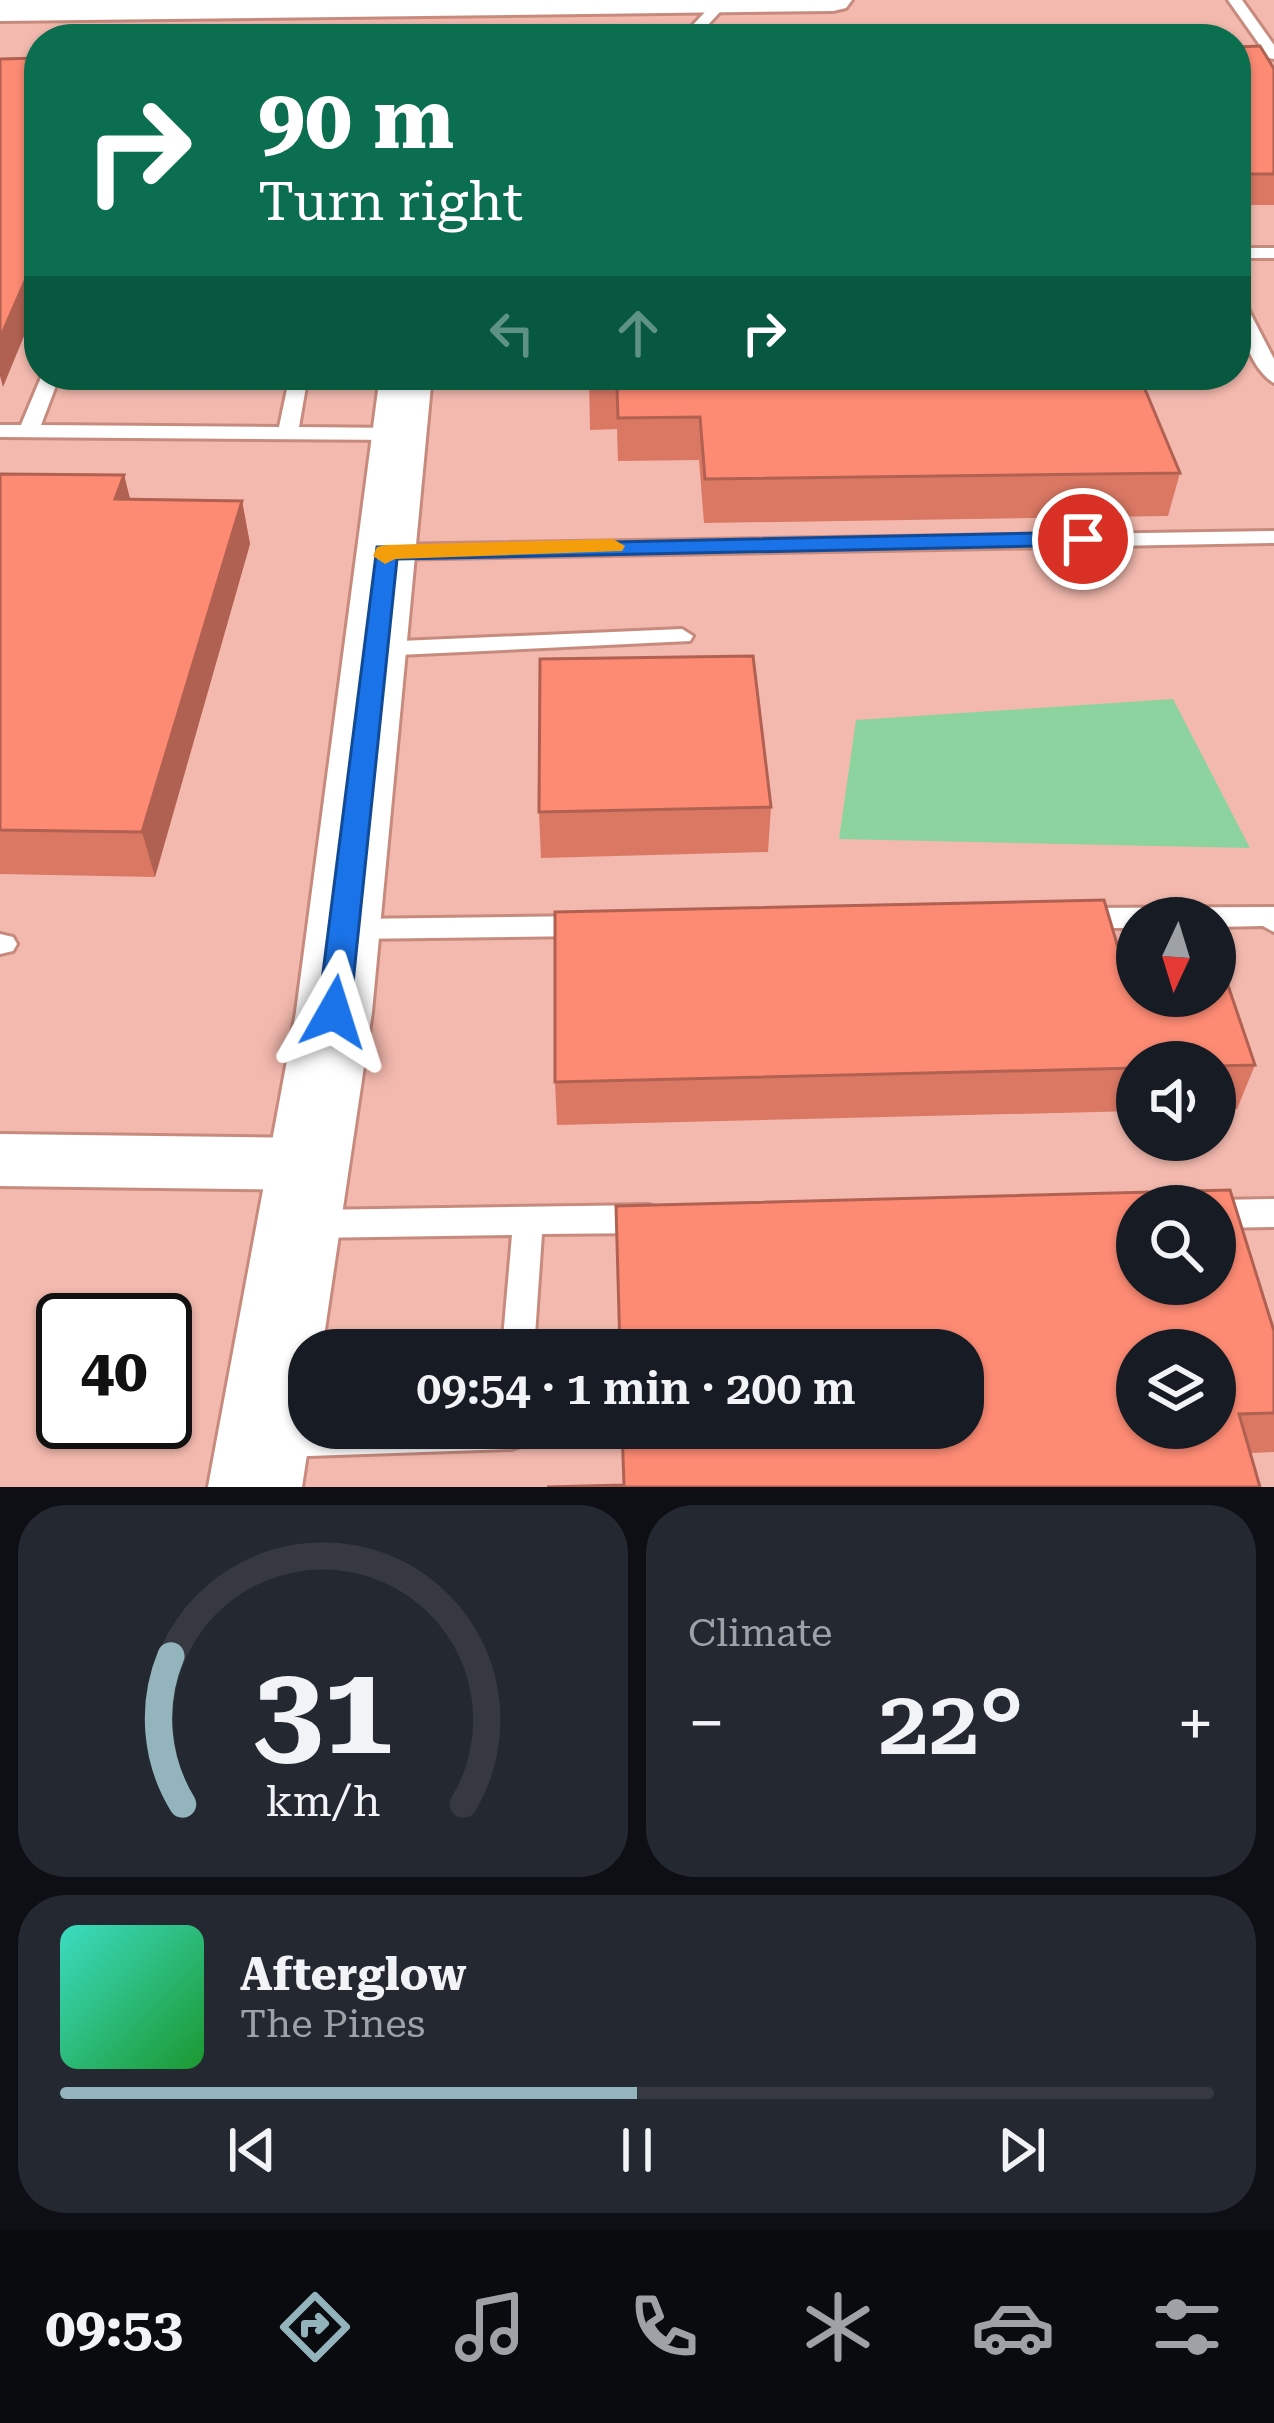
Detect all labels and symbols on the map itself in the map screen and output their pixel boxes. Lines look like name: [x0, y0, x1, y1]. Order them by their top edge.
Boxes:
pin: [1032, 488, 1134, 590]
north arrow: [1116, 897, 1236, 1017]
position arrow: [271, 949, 397, 1075]
speed limit sign: 40: [36, 1293, 192, 1449]

